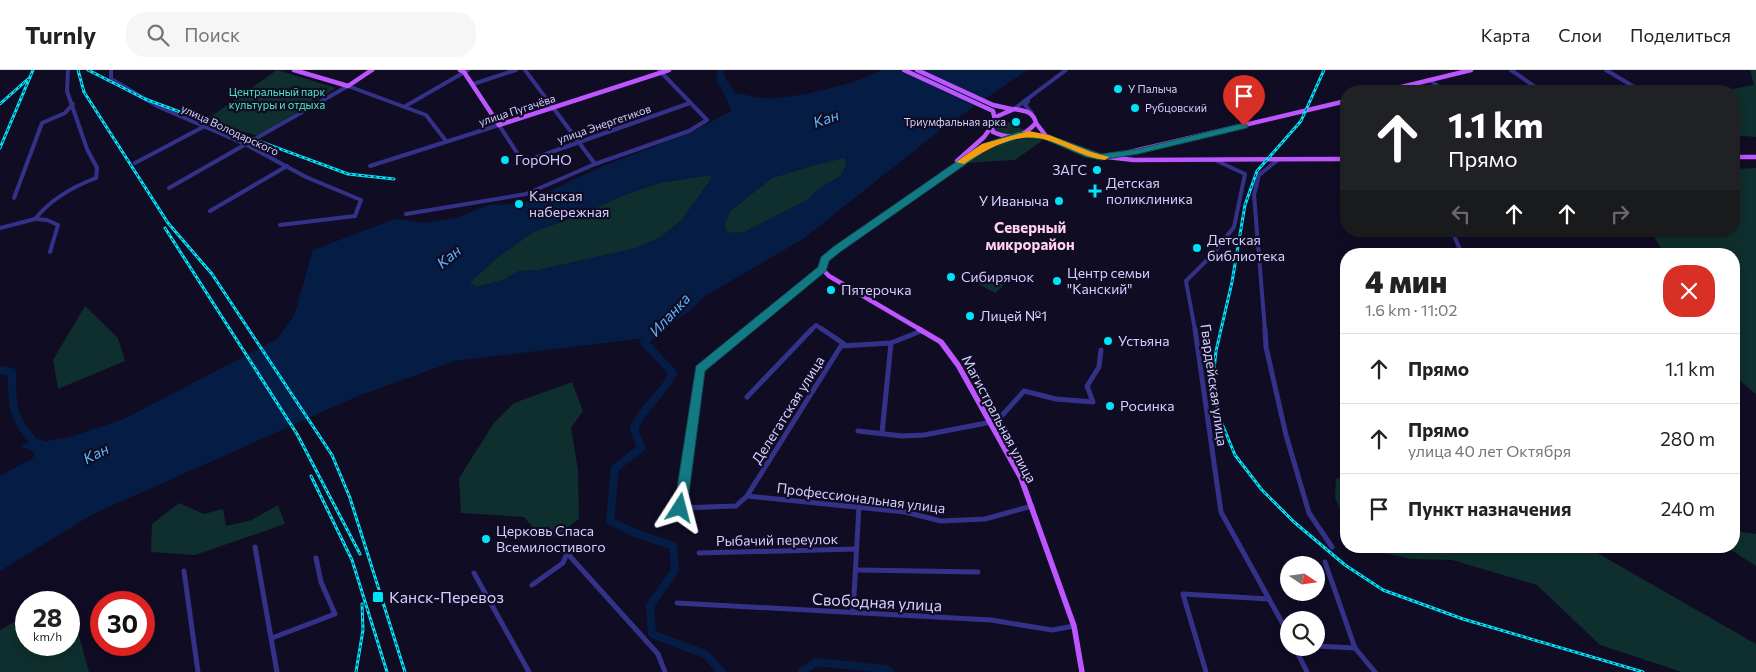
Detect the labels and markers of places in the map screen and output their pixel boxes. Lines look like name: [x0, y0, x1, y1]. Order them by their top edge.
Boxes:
pin: [1223, 75, 1265, 126]
place label: У Палыча: [1128, 82, 1177, 95]
marker: У Палыча: [1112, 83, 1124, 95]
place label: Рубцовский: [1145, 101, 1207, 114]
marker: Рубцовский: [1129, 102, 1141, 114]
place label: Триумфальная арка: [904, 115, 1006, 128]
marker: Триумфальная арка: [1010, 116, 1022, 128]
place label: ГорОНО: [515, 151, 572, 168]
marker: ГорОНО: [499, 154, 511, 166]
place label: ЗАГС: [1052, 161, 1087, 178]
marker: ЗАГС: [1091, 164, 1103, 176]
place label: Детская поликлиника: [1106, 174, 1193, 207]
marker: Детская поликлиника: [1088, 184, 1102, 198]
place label: Канская набережная: [529, 187, 609, 220]
place label: У Иваныча: [979, 192, 1049, 209]
marker: У Иваныча: [1053, 195, 1065, 207]
marker: Канская набережная: [513, 198, 525, 210]
place label: Детская библиотека: [1207, 231, 1285, 264]
marker: Детская библиотека: [1191, 242, 1203, 254]
place label: Центр семьи "Канский": [1067, 264, 1150, 297]
place label: Сибирячок: [961, 268, 1034, 285]
marker: Сибирячок: [945, 271, 957, 283]
marker: Центр семьи "Канский": [1051, 275, 1063, 287]
place label: Пятерочка: [841, 281, 911, 298]
marker: Пятерочка: [825, 284, 837, 296]
place label: Лицей №1: [980, 307, 1047, 324]
marker: Лицей №1: [964, 310, 976, 322]
place label: Устьяна: [1118, 332, 1169, 349]
marker: Устьяна: [1102, 335, 1114, 347]
place label: Росинка: [1120, 397, 1175, 414]
marker: Росинка: [1104, 400, 1116, 412]
place label: Церковь Спаса Всемилостивого: [496, 522, 606, 555]
marker: Церковь Спаса Всемилостивого: [480, 533, 492, 545]
place label: Канск-Перевоз: [389, 587, 504, 606]
marker: Канск-Перевоз: [371, 590, 385, 604]

